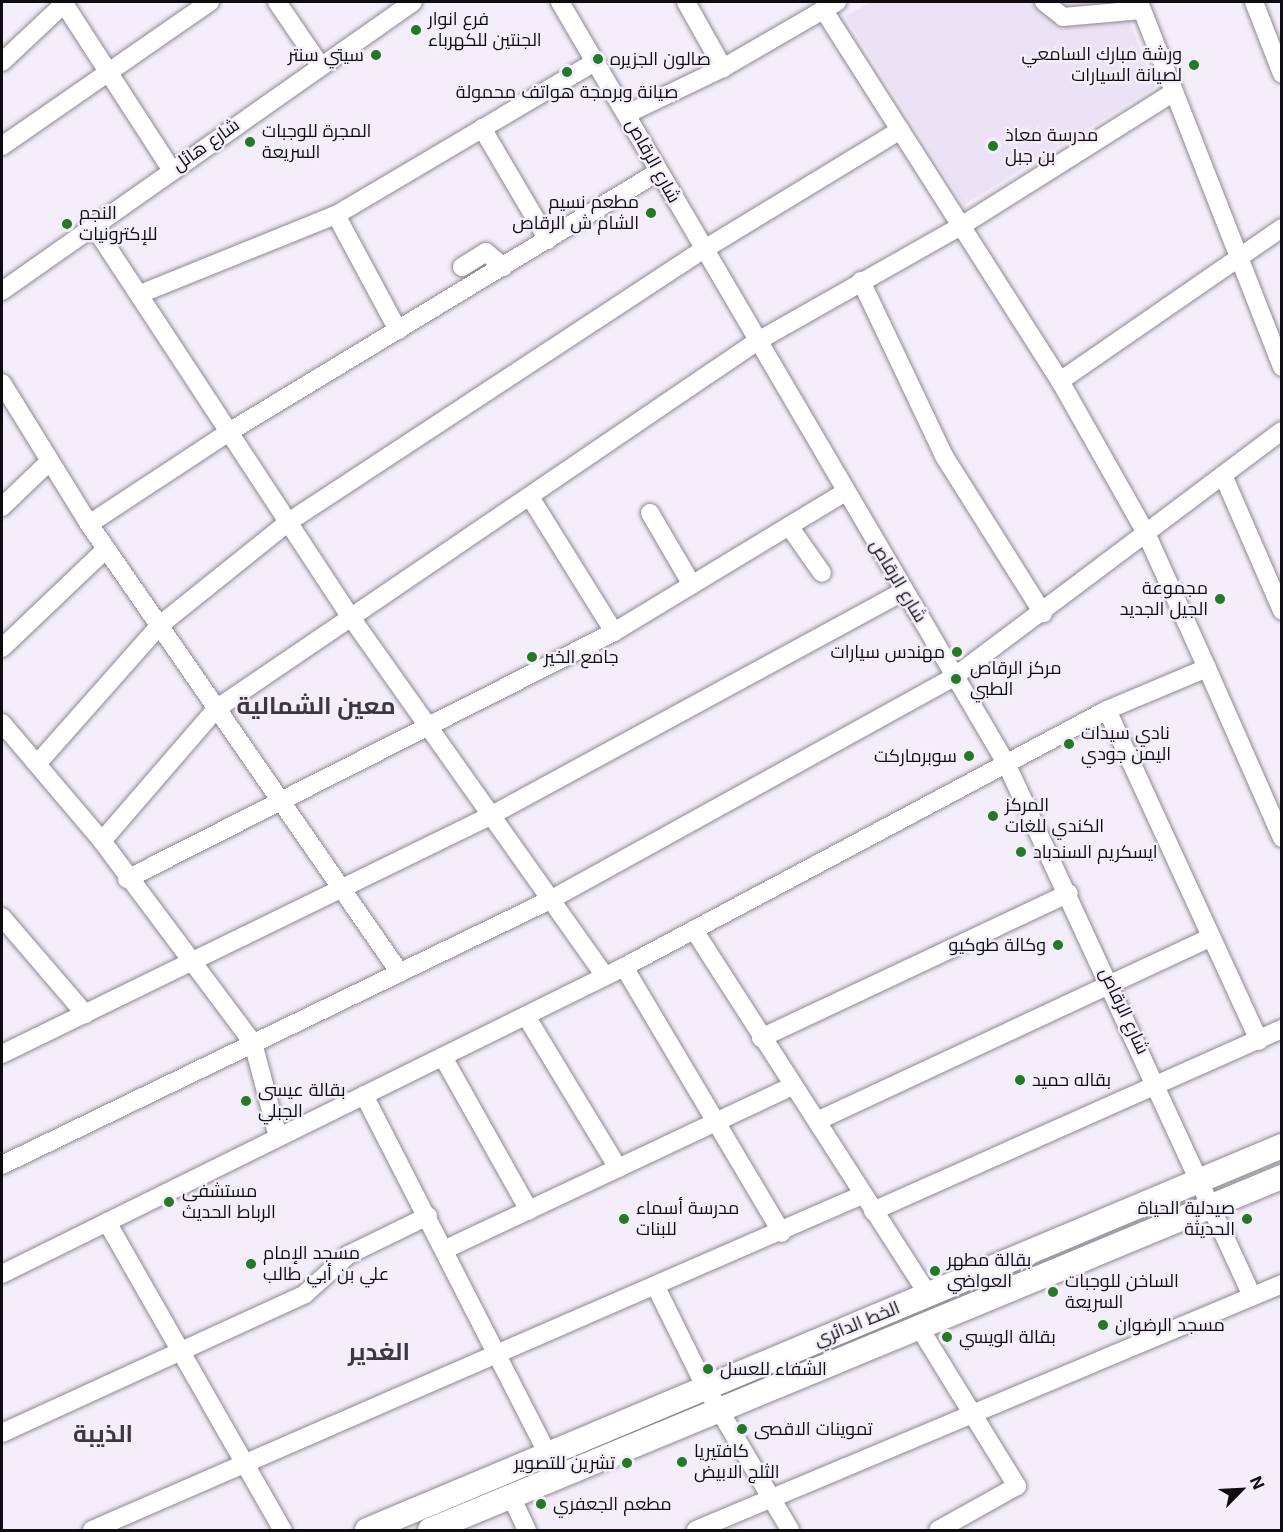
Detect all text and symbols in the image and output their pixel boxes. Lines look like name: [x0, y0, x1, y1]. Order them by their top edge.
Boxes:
place label: فرع انوار الجنتين للكهرباء: [428, 9, 542, 52]
marker: فرع انوار الجنتين للكهرباء: [409, 23, 423, 37]
place label: سيتي سنتر: [288, 44, 364, 66]
place label: ورشة مبارك السامعي لصيانة السيارات: [1022, 44, 1182, 86]
marker: سيتي سنتر: [369, 48, 383, 62]
place label: صالون الجزيره: [610, 48, 711, 70]
marker: صالون الجزيره: [591, 52, 605, 66]
marker: ورشة مبارك السامعي لصيانة السيارات: [1187, 58, 1201, 72]
marker: صيانة وبرمجة هواتف محمولة: [560, 65, 574, 79]
place label: صيانة وبرمجة هواتف محمولة: [456, 81, 678, 103]
street label: شارع هائل: [168, 114, 244, 176]
street label: شارع الرقاص: [621, 115, 685, 207]
place label: المجرة للوجبات السريعة: [262, 121, 371, 164]
place label: مدرسة معاذ بن جبل: [1005, 125, 1098, 168]
marker: المجرة للوجبات السريعة: [243, 135, 257, 149]
marker: مدرسة معاذ بن جبل: [986, 139, 1000, 153]
place label: مطعم نسيم الشام ش الرقاص: [512, 192, 639, 234]
place label: النجم للإكترونيات: [79, 203, 157, 246]
marker: مطعم نسيم الشام ش الرقاص: [644, 206, 658, 220]
marker: النجم للإكترونيات: [60, 217, 74, 231]
street label: شارع الرقاص: [865, 536, 931, 626]
place label: مجموعة الجيل الجديد: [1120, 578, 1208, 620]
marker: مجموعة الجيل الجديد: [1213, 592, 1227, 606]
place label: مهندس سيارات: [830, 641, 945, 663]
marker: مهندس سيارات: [950, 645, 964, 659]
place label: جامع الخير: [544, 646, 619, 668]
marker: جامع الخير: [525, 650, 539, 664]
place label: مركز الرقاص الطبي: [970, 658, 1062, 700]
marker: مركز الرقاص الطبي: [947, 670, 965, 688]
district label: معين الشمالية: [236, 692, 396, 720]
place label: نادي سيدات اليمن جودي: [1081, 723, 1171, 766]
marker: نادي سيدات اليمن جودي: [1062, 737, 1076, 751]
place label: سوبرماركت: [874, 745, 957, 767]
marker: سوبرماركت: [962, 749, 976, 763]
place label: المركز الكندي للغات: [1005, 795, 1104, 838]
marker: المركز الكندي للغات: [986, 809, 1000, 823]
place label: ايسكريم السندباد: [1033, 841, 1158, 863]
marker: ايسكريم السندباد: [1014, 845, 1028, 859]
place label: وكالة طوكيو: [948, 934, 1046, 956]
marker: وكالة طوكيو: [1051, 938, 1065, 952]
street label: شارع الرقاص: [1095, 964, 1153, 1058]
place label: بقاله حميد: [1032, 1069, 1111, 1091]
marker: بقاله حميد: [1013, 1073, 1027, 1087]
place label: بقالة عيسى الجبلي: [258, 1080, 346, 1122]
marker: بقالة عيسى الجبلي: [239, 1094, 253, 1108]
place label: مستشفى الرباط الحديث: [182, 1181, 276, 1224]
marker: مستشفى الرباط الحديث: [160, 1193, 178, 1211]
place label: مدرسة أسماء للبنات: [636, 1198, 739, 1240]
place label: صيدلية الحياة الحديثة: [1138, 1198, 1235, 1240]
marker: مدرسة أسماء للبنات: [617, 1212, 631, 1226]
marker: صيدلية الحياة الحديثة: [1240, 1212, 1254, 1226]
place label: مسجد الإمام علي بن أبي طالب: [263, 1243, 389, 1286]
place label: بقالة مطهر العواضي: [947, 1250, 1031, 1292]
marker: مسجد الإمام علي بن أبي طالب: [244, 1257, 258, 1271]
marker: بقالة مطهر العواضي: [928, 1264, 942, 1278]
place label: الساخن للوجبات السريعة: [1065, 1271, 1179, 1314]
marker: الساخن للوجبات السريعة: [1046, 1285, 1060, 1299]
street label: الخط الدائري: [811, 1297, 903, 1351]
place label: مسجد الرضوان: [1115, 1314, 1225, 1336]
marker: مسجد الرضوان: [1096, 1318, 1110, 1332]
place label: بقالة الويسي: [959, 1326, 1056, 1348]
marker: بقالة الويسي: [940, 1330, 954, 1344]
district label: الغدير: [348, 1338, 410, 1366]
place label: الشفاء للعسل: [720, 1358, 827, 1380]
marker: الشفاء للعسل: [701, 1362, 715, 1376]
place label: تموينات الاقصى: [754, 1418, 873, 1440]
district label: الذيبة: [73, 1420, 133, 1448]
marker: تموينات الاقصى: [735, 1422, 749, 1436]
place label: كافتيريا الثلج الابيض: [694, 1441, 780, 1484]
place label: تشرين للتصوير: [514, 1452, 615, 1474]
marker: كافتيريا الثلج الابيض: [675, 1455, 689, 1469]
marker: تشرين للتصوير: [620, 1456, 634, 1470]
north arrow: [1211, 1460, 1271, 1520]
text: N: [1246, 1473, 1269, 1492]
place label: مطعم الجعفري: [553, 1493, 672, 1515]
marker: مطعم الجعفري: [534, 1497, 548, 1511]

